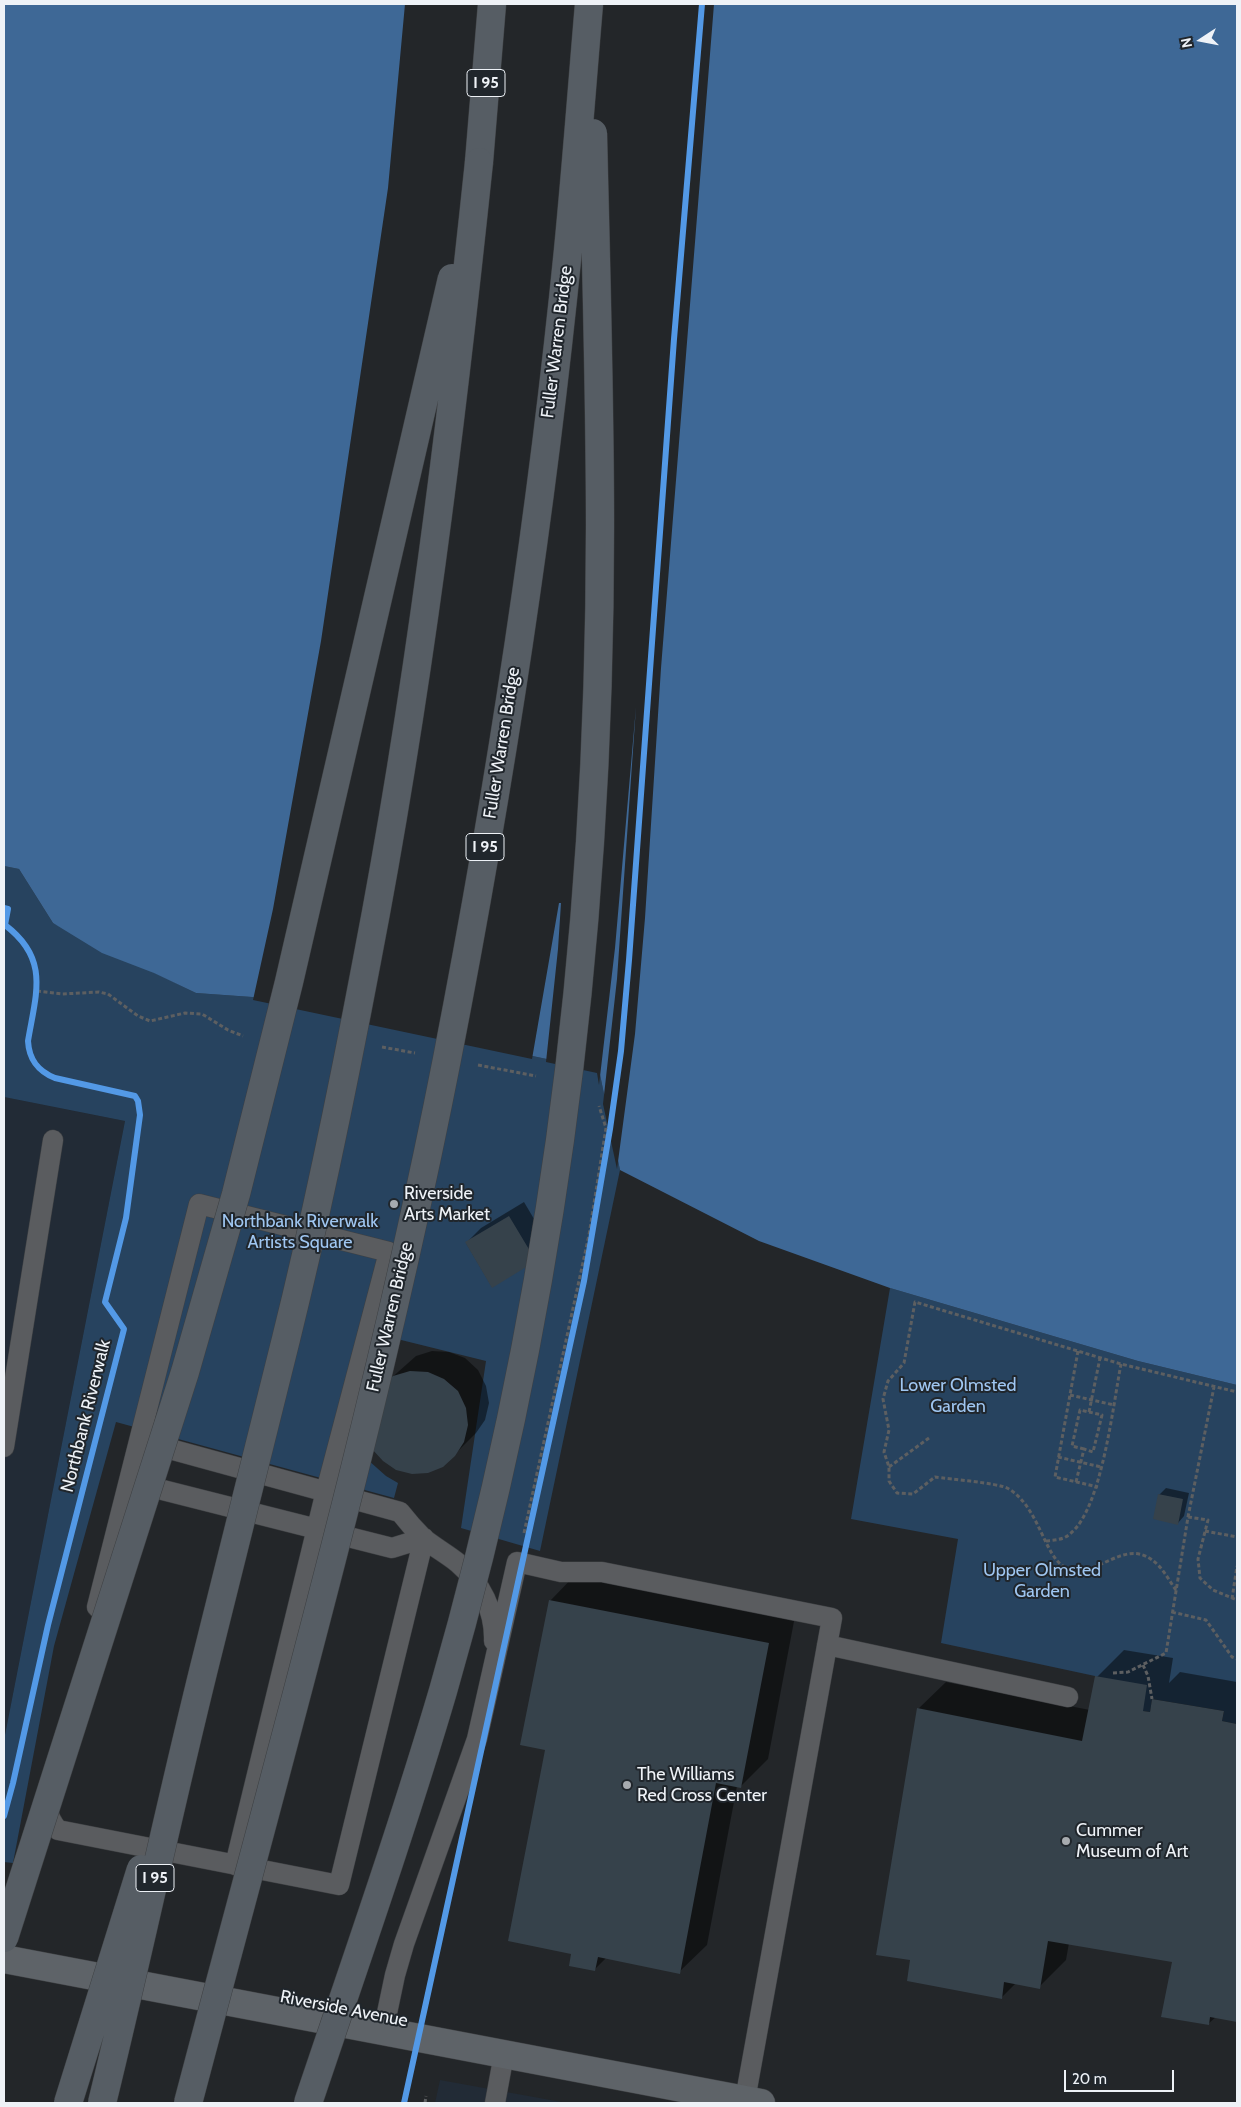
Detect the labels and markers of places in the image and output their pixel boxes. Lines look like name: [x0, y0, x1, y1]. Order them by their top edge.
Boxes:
place label: Riverside Arts Market: [404, 1183, 490, 1226]
marker: Riverside Arts Market: [388, 1198, 400, 1210]
place label: The Williams Red Cross Center: [637, 1764, 767, 1806]
marker: The Williams Red Cross Center: [621, 1779, 633, 1791]
place label: Cummer Museum of Art: [1076, 1820, 1188, 1862]
marker: Cummer Museum of Art: [1060, 1835, 1072, 1847]

